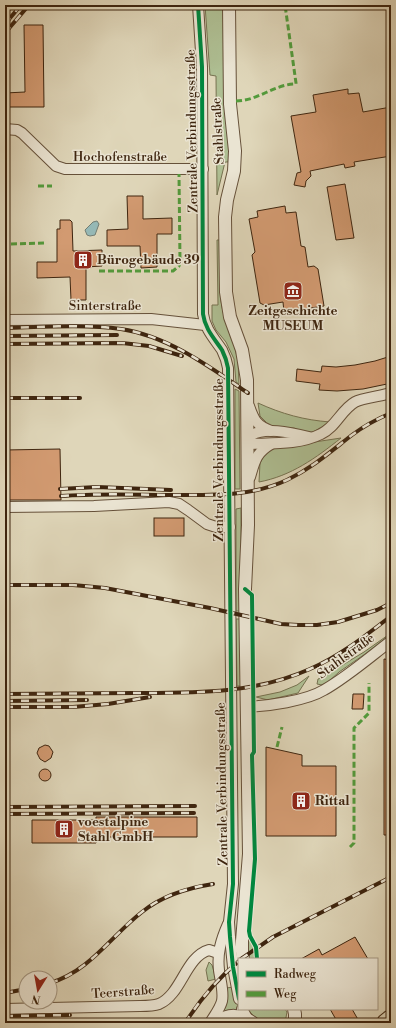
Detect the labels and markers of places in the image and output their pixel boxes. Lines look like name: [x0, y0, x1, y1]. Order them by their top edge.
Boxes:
building icon: Bürogebäude 39: [72, 249, 94, 271]
place label: Bürogebäude 39: [97, 252, 200, 268]
museum icon: Zeitgeschichte MUSEUM: [282, 280, 304, 302]
place label: Zeitgeschichte MUSEUM: [249, 303, 337, 334]
building icon: Rittal: [290, 790, 312, 812]
place label: Rittal: [315, 793, 350, 809]
place label: voestalpine Stahl GmbH: [77, 814, 153, 845]
building icon: voestalpine Stahl GmbH: [53, 818, 75, 840]

